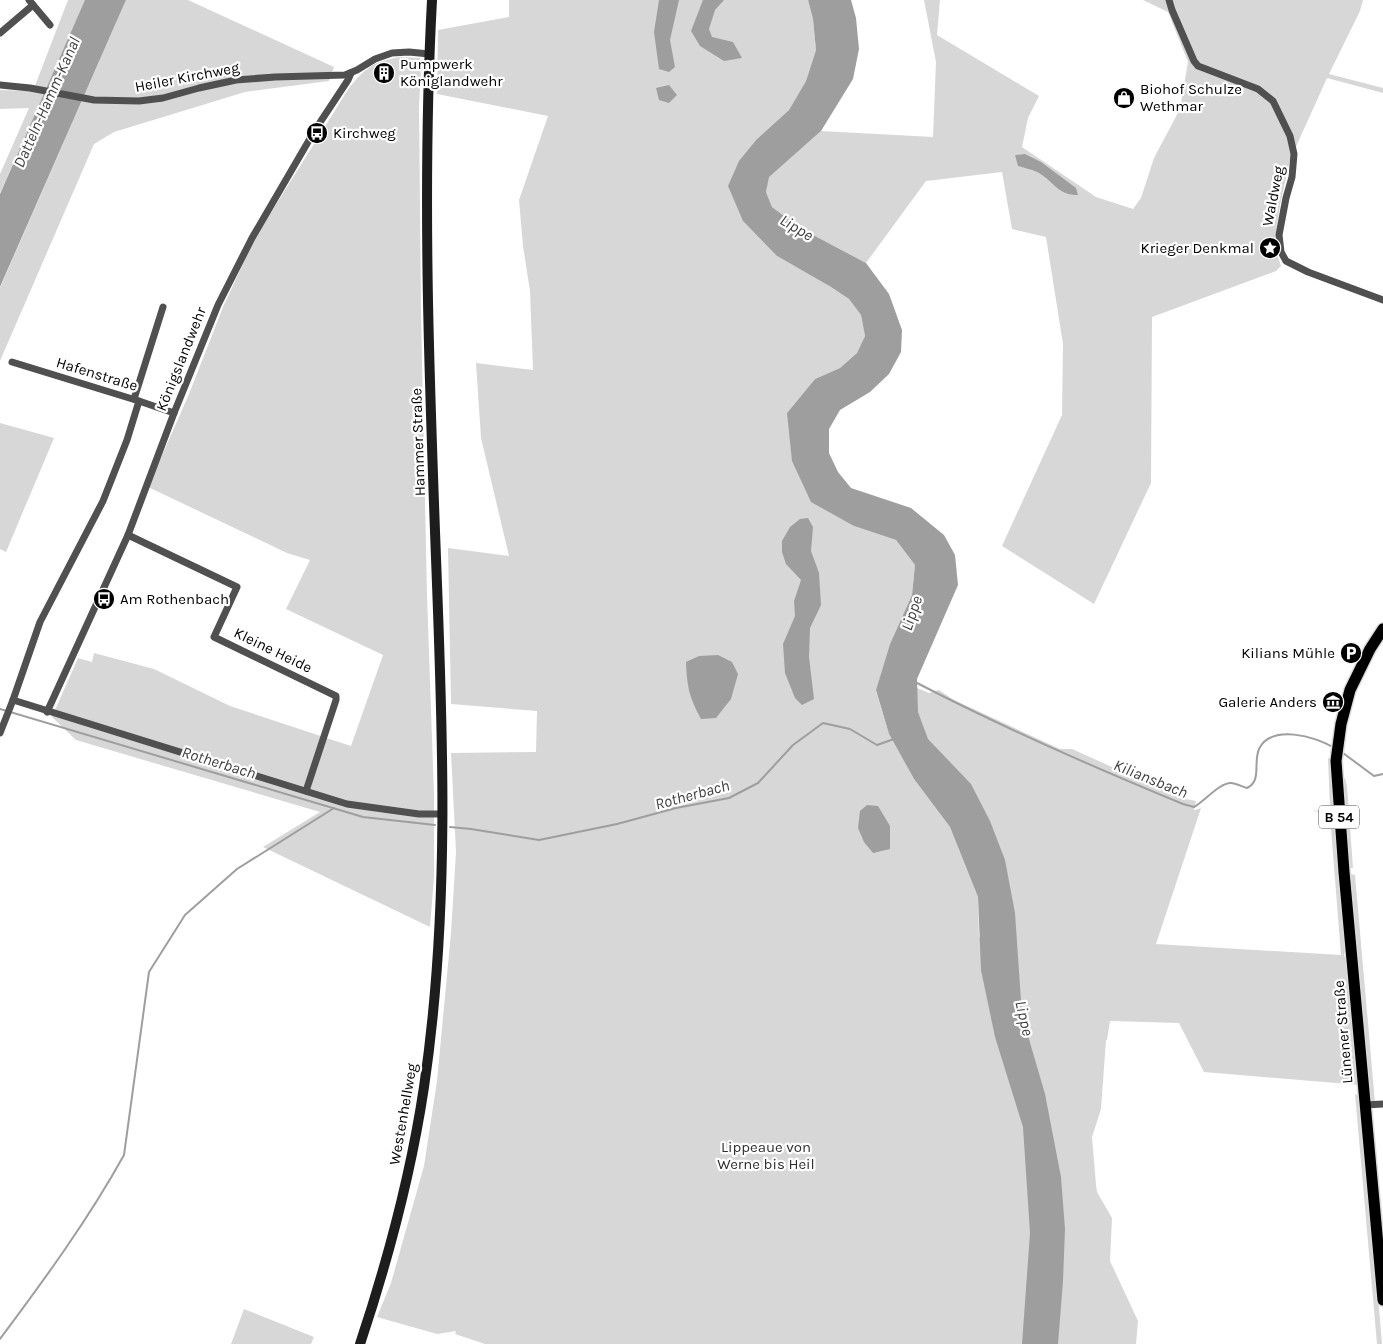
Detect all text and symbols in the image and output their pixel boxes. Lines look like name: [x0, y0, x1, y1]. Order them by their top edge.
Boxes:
water label: Datteln-Hamm-Kanal: [9, 34, 84, 170]
place label: Pumpwerk Königlandwehr: [400, 55, 503, 90]
street label: Heiler Kirchweg: [133, 58, 241, 96]
building icon: Pumpwerk Königlandwehr: [372, 61, 396, 85]
place label: Biohof Schulze Wethmar: [1140, 80, 1242, 115]
shop icon: Biohof Schulze Wethmar: [1112, 86, 1136, 110]
bus stop icon: Kirchweg: [305, 121, 329, 145]
place label: Kirchweg: [333, 124, 396, 142]
street label: Waldweg: [1258, 164, 1288, 228]
water label: Lippe: [777, 210, 817, 245]
place icon: Krieger Denkmal: [1258, 236, 1282, 260]
place label: Krieger Denkmal: [1141, 239, 1254, 257]
street label: Königslandwehr: [152, 304, 210, 414]
street label: Hafenstraße: [54, 353, 140, 395]
street label: Hammer Straße: [407, 388, 429, 496]
bus stop icon: Am Rothenbach: [92, 587, 116, 611]
place label: Am Rothenbach: [120, 590, 229, 608]
water label: Lippe: [897, 593, 926, 633]
street label: Kleine Heide: [231, 623, 315, 677]
parking icon: Kilians Mühle: [1339, 641, 1363, 665]
place label: Kilians Mühle: [1241, 644, 1335, 662]
museum icon: Galerie Anders: [1321, 690, 1345, 714]
place label: Galerie Anders: [1218, 693, 1317, 711]
water label: Rotherbach: [180, 742, 258, 783]
water label: Kiliansbach: [1111, 755, 1191, 802]
water label: Rotherbach: [653, 775, 731, 814]
road number: B 54: [1319, 806, 1359, 829]
street label: Lünener Straße: [1330, 979, 1356, 1085]
water label: Lippe: [1011, 999, 1038, 1038]
street label: Westenhellweg: [385, 1061, 421, 1166]
park label: Lippeaue von Werne bis Heil: [717, 1138, 815, 1173]

